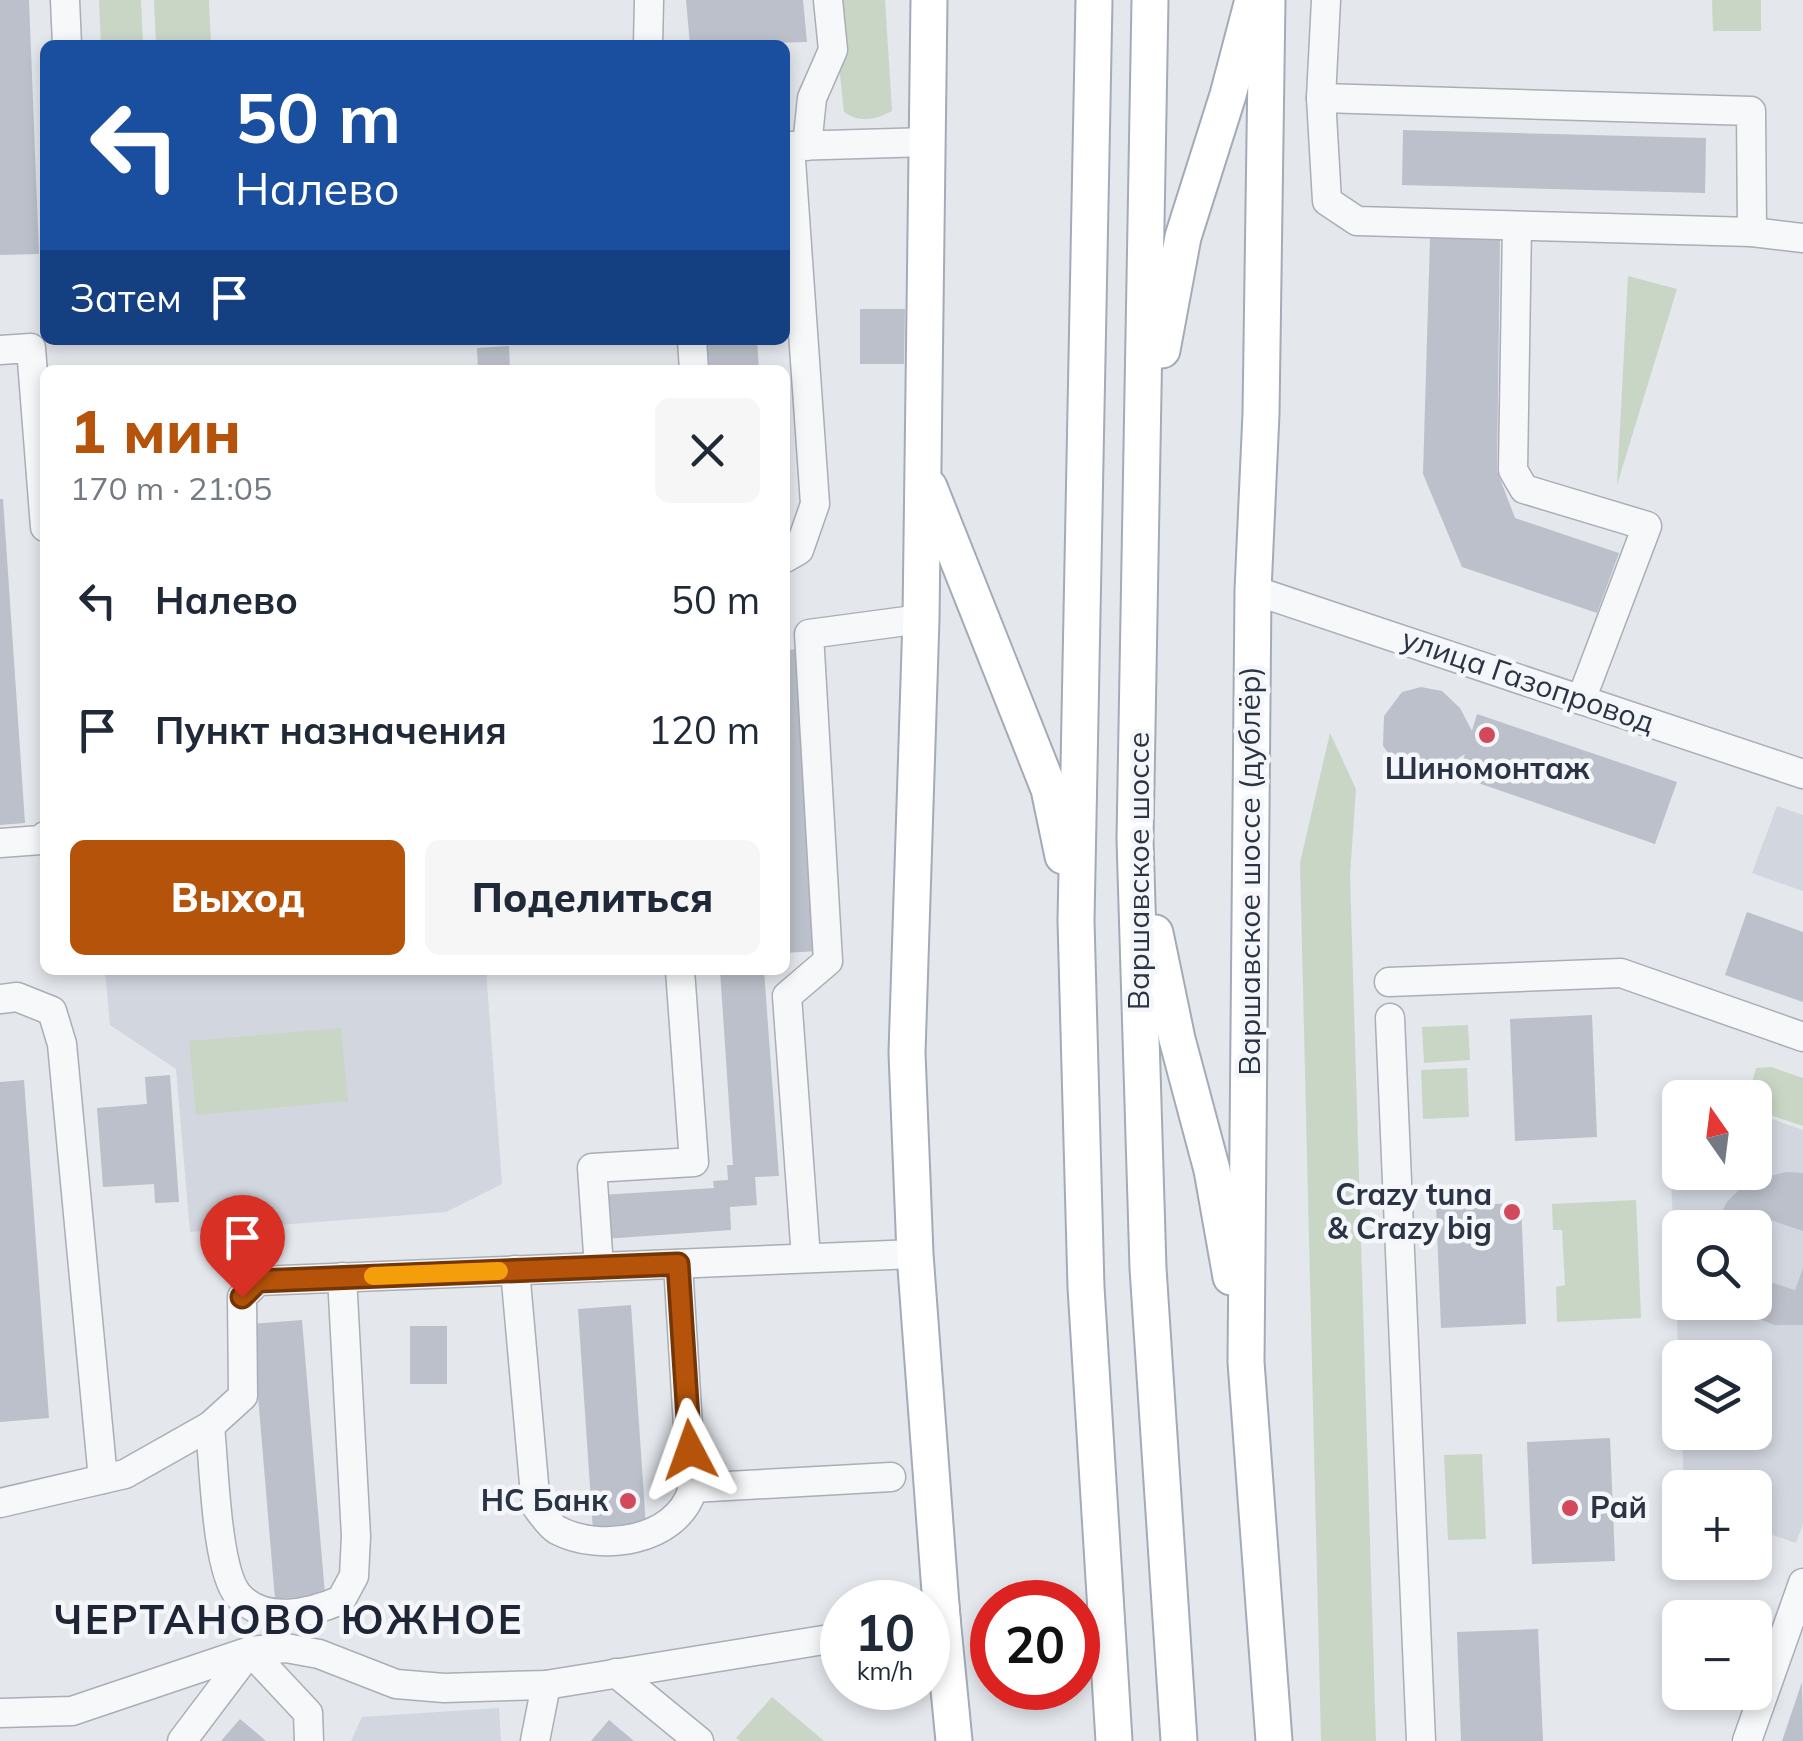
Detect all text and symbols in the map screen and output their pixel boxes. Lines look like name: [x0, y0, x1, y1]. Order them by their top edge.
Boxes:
text: 50 m: [235, 73, 401, 161]
icon: left: [70, 80, 200, 210]
text: Налево: [235, 160, 400, 216]
icon: arrive: [202, 270, 257, 325]
text: Затем: [70, 274, 182, 322]
text: 1 мин: [70, 393, 241, 468]
button: close: [655, 398, 760, 503]
text: 170 m · 21:05: [70, 468, 272, 508]
icon: left: [70, 573, 125, 628]
text: Налево: [155, 576, 298, 624]
text: 50 m: [671, 576, 760, 624]
street label: улица Газопровод: [1397, 619, 1660, 741]
street label: Варшавское шоссе (дублёр): [1230, 666, 1268, 1076]
icon: arrive: [70, 703, 125, 758]
text: Пункт назначения: [155, 706, 507, 754]
text: 120 m: [648, 706, 760, 754]
marker: Шиномонтаж: [1476, 724, 1498, 746]
street label: Варшавское шоссе: [1119, 732, 1157, 1010]
place label: Шиномонтаж: [1385, 749, 1590, 787]
button: Выход: [70, 840, 405, 955]
button: Поделиться: [425, 840, 760, 955]
north arrow: [1662, 1080, 1772, 1190]
map controls: [1662, 1080, 1772, 1710]
place label: Crazy tuna & Crazy big: [1327, 1175, 1492, 1247]
pin: [200, 1195, 285, 1298]
marker: Crazy tuna & Crazy big: [1501, 1201, 1523, 1223]
icon: arrive: [215, 1210, 270, 1265]
button: search: [1662, 1210, 1772, 1320]
button: layers: [1662, 1340, 1772, 1450]
position arrow: [638, 1398, 742, 1502]
button: +: [1662, 1470, 1772, 1580]
place label: НС Банк: [481, 1481, 609, 1519]
place label: Рай: [1590, 1488, 1647, 1526]
marker: НС Банк: [617, 1490, 639, 1512]
marker: Рай: [1559, 1497, 1581, 1519]
speed limit sign: 20: [970, 1580, 1100, 1710]
district label: ЧЕРТАНОВО ЮЖНОЕ: [54, 1594, 524, 1644]
button: −: [1662, 1600, 1772, 1710]
text: 10: [855, 1601, 915, 1664]
text: km/h: [857, 1655, 913, 1686]

